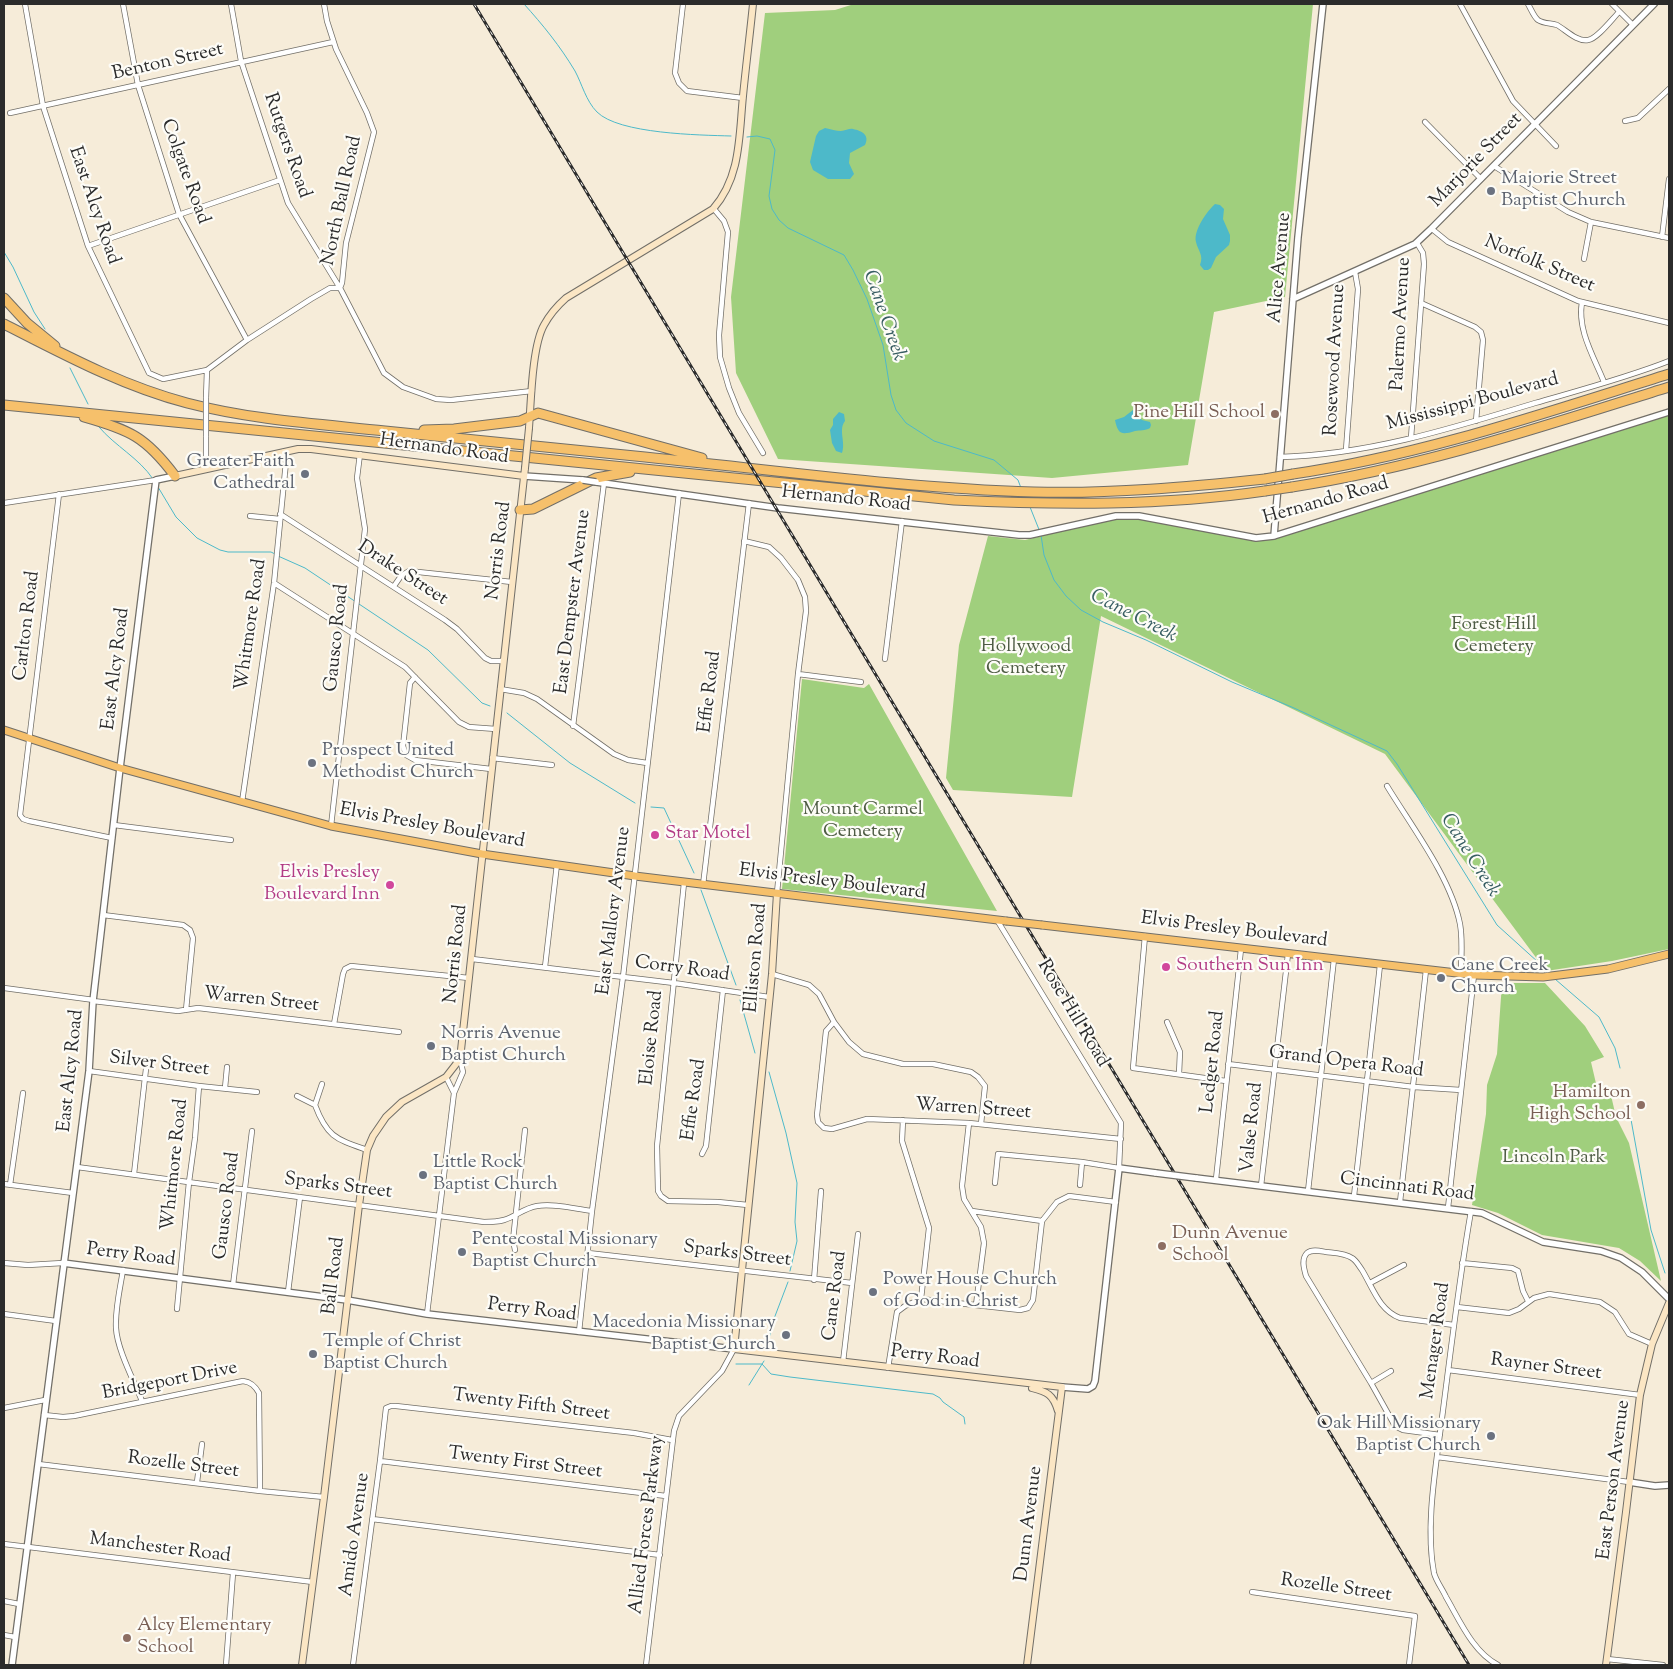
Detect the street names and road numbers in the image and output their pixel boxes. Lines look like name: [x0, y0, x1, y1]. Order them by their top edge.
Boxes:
street label: Benton Street: [110, 39, 226, 87]
street label: Rutgers Road: [257, 90, 315, 202]
street label: Marjorie Street: [1426, 109, 1528, 213]
street label: Colgate Road: [154, 116, 214, 228]
street label: North Ball Road: [318, 134, 368, 268]
street label: East Alcy Road: [62, 144, 124, 268]
street label: Alice Avenue: [1265, 212, 1297, 324]
street label: Norfolk Street: [1480, 231, 1598, 299]
street label: Palermo Avenue: [1387, 257, 1417, 391]
street label: Rosewood Avenue: [1321, 283, 1351, 437]
street label: Mississippi Boulevard: [1385, 369, 1561, 437]
street label: Hernando Road: [378, 430, 510, 470]
street label: Hernando Road: [1261, 473, 1391, 531]
street label: Hernando Road: [780, 482, 912, 518]
street label: Norris Road: [483, 500, 517, 602]
street label: East Dempster Avenue: [551, 508, 597, 696]
street label: Drake Street: [353, 536, 451, 612]
street label: Whitmore Road: [231, 558, 273, 692]
street label: Carlton Road: [10, 570, 46, 682]
street label: Gausco Road: [321, 583, 355, 693]
street label: East Alcy Road: [98, 607, 136, 731]
street label: Effie Road: [695, 650, 727, 734]
street label: Elvis Presley Boulevard: [338, 799, 526, 855]
street label: East Mallory Avenue: [593, 826, 637, 996]
street label: Elvis Presley Boulevard: [737, 860, 927, 906]
street label: Elliston Road: [741, 902, 773, 1014]
street label: Norris Road: [440, 903, 474, 1005]
street label: Elvis Presley Boulevard: [1139, 908, 1329, 954]
street label: Corry Road: [633, 952, 731, 988]
street label: Rose Hill Road: [1031, 956, 1113, 1072]
street label: Warren Street: [202, 984, 320, 1018]
street label: Eloise Road: [637, 989, 669, 1087]
street label: East Alcy Road: [54, 1009, 90, 1133]
street label: Ledger Road: [1197, 1010, 1231, 1114]
street label: Grand Opera Road: [1267, 1042, 1425, 1084]
street label: Silver Street: [108, 1048, 210, 1082]
street label: Effie Road: [678, 1058, 712, 1142]
street label: Valse Road: [1237, 1081, 1269, 1175]
street label: Warren Street: [914, 1095, 1032, 1125]
street label: Whitmore Road: [158, 1098, 194, 1232]
street label: Gausco Road: [210, 1151, 246, 1261]
street label: Cincinnati Road: [1339, 1168, 1475, 1208]
street label: Sparks Street: [283, 1169, 393, 1205]
street label: Ball Road: [319, 1236, 351, 1316]
street label: Sparks Street: [682, 1237, 792, 1273]
street label: Perry Road: [85, 1239, 177, 1273]
street label: Cane Road: [819, 1250, 853, 1342]
street label: Menager Road: [1418, 1281, 1456, 1401]
street label: Perry Road: [486, 1294, 578, 1328]
street label: Perry Road: [889, 1341, 981, 1375]
street label: Rayner Street: [1489, 1350, 1603, 1386]
street label: Bridgeport Drive: [101, 1358, 239, 1406]
street label: Twenty Fifth Street: [451, 1385, 611, 1427]
street label: East Person Avenue: [1594, 1399, 1636, 1561]
street label: Allied Forces Parkway: [626, 1434, 670, 1616]
street label: Twenty First Street: [447, 1443, 603, 1485]
street label: Rozelle Street: [126, 1448, 240, 1484]
street label: Dunn Avenue: [1012, 1465, 1048, 1583]
street label: Amido Avenue: [336, 1472, 376, 1598]
street label: Manchester Road: [88, 1529, 232, 1569]
street label: Rozelle Street: [1279, 1570, 1393, 1608]

